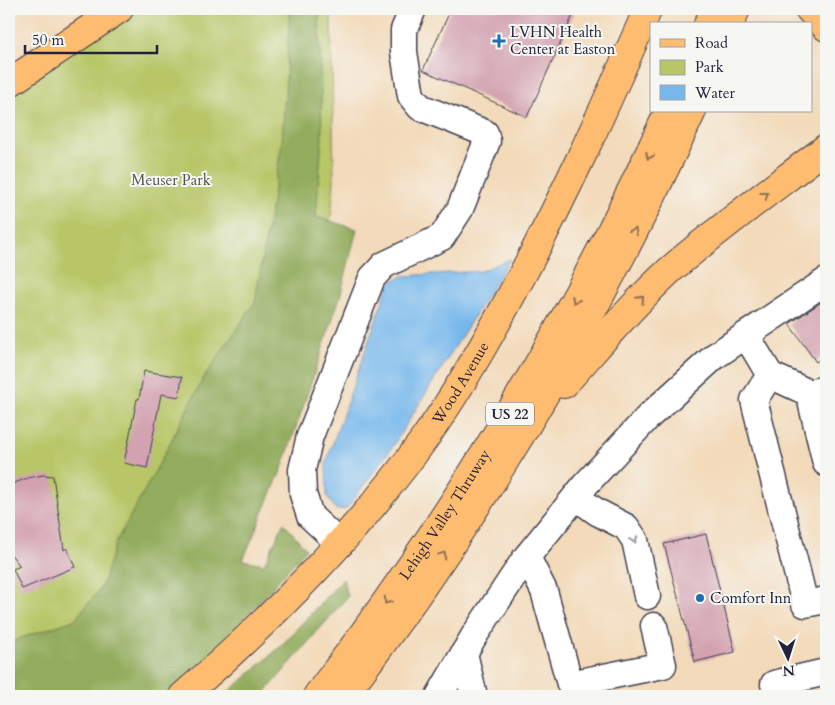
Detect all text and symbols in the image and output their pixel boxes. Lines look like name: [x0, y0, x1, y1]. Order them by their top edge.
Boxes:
scale bar: [25, 22, 158, 54]
place label: LVHN Health Center at Easton: [510, 22, 616, 59]
legend: [650, 22, 812, 112]
text: 50 m: [32, 30, 64, 50]
text: Road: [695, 33, 728, 53]
marker: LVHN Health Center at Easton: [492, 34, 506, 48]
text: Park: [695, 57, 724, 77]
text: Water: [694, 83, 736, 103]
one-way arrow: [645, 150, 655, 159]
park label: Meuser Park: [131, 170, 211, 190]
one-way arrow: [759, 192, 769, 201]
one-way arrow: [628, 227, 638, 236]
one-way arrow: [571, 295, 581, 304]
one-way arrow: [635, 296, 644, 305]
street label: Wood Avenue: [427, 338, 494, 429]
road number: US 22: [486, 402, 534, 426]
street label: Lehigh Valley Thruway: [395, 445, 495, 584]
one-way arrow: [628, 535, 638, 544]
one-way arrow: [437, 551, 446, 561]
place label: Comfort Inn: [710, 588, 792, 608]
marker: Comfort Inn: [694, 592, 706, 604]
one-way arrow: [384, 595, 393, 605]
north arrow: [762, 632, 812, 682]
text: N: [782, 661, 796, 680]

